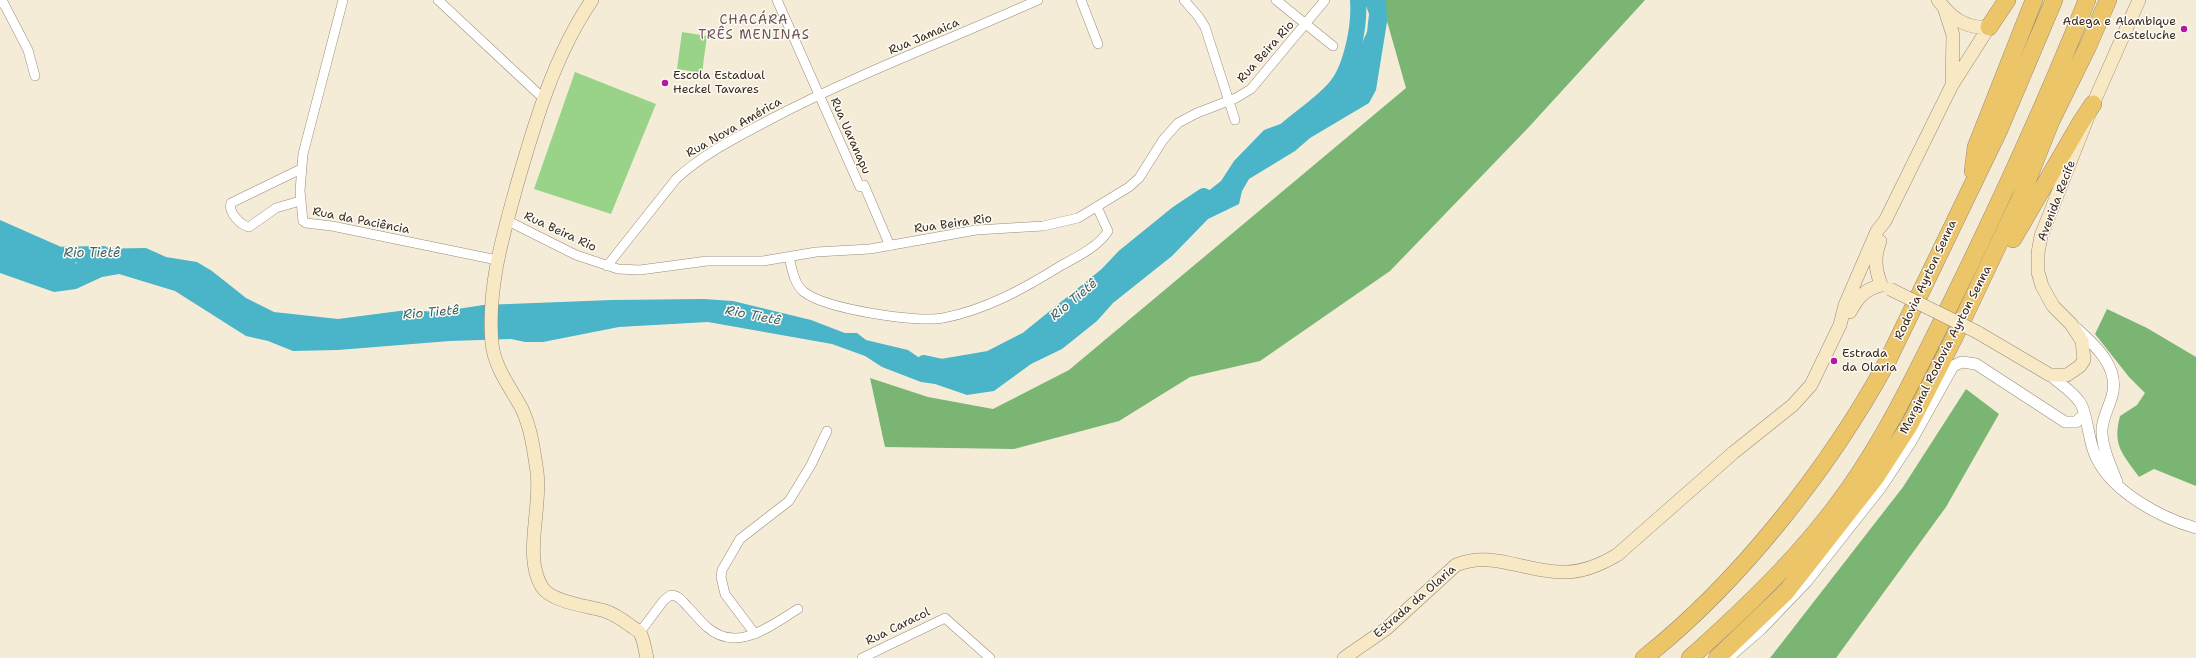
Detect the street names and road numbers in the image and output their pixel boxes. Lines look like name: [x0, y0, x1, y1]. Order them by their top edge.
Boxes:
street label: Rua Jamaica: [887, 16, 961, 58]
street label: Rua Beira Rio: [1234, 18, 1298, 86]
street label: Rua Nova América: [684, 95, 784, 161]
street label: Rua Uaranapu: [827, 95, 873, 177]
street label: Avenida Recife: [2035, 159, 2079, 243]
street label: Rua da Paciência: [311, 205, 411, 237]
street label: Rua Beira Rio: [521, 209, 599, 255]
street label: Rua Beira Rio: [913, 211, 993, 237]
street label: Rodovia Ayrton Senna: [1892, 218, 1960, 342]
street label: Marginal Rodovia Ayrton Senna: [1897, 263, 1995, 437]
street label: Estrada da Olaria: [1371, 562, 1459, 642]
street label: Rua Caracol: [863, 605, 933, 649]

